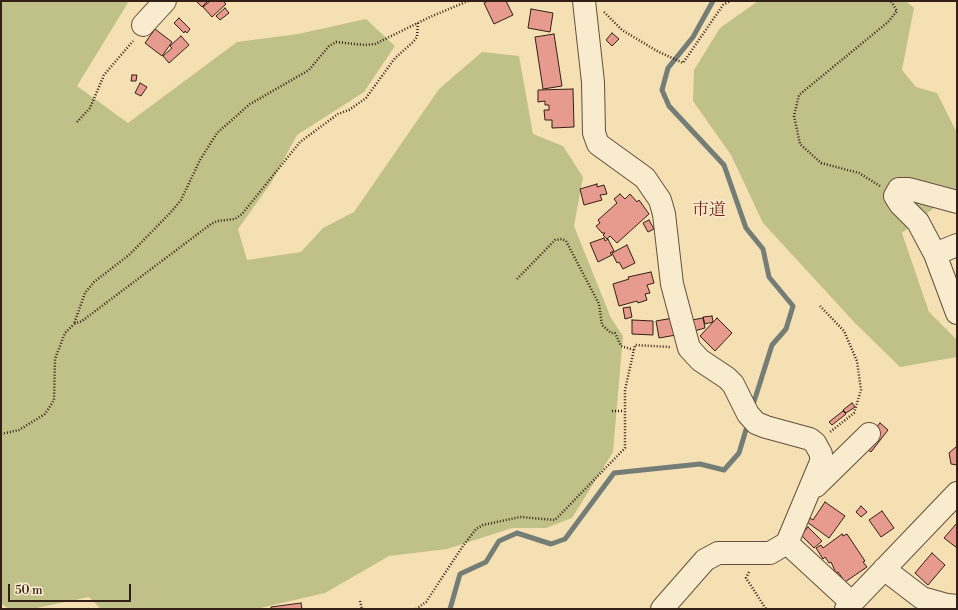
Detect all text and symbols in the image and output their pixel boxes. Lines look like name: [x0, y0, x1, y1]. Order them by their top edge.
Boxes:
district label: 市道: [692, 201, 726, 221]
scale bar: [10, 576, 133, 602]
text: 50 m: [15, 583, 43, 598]

